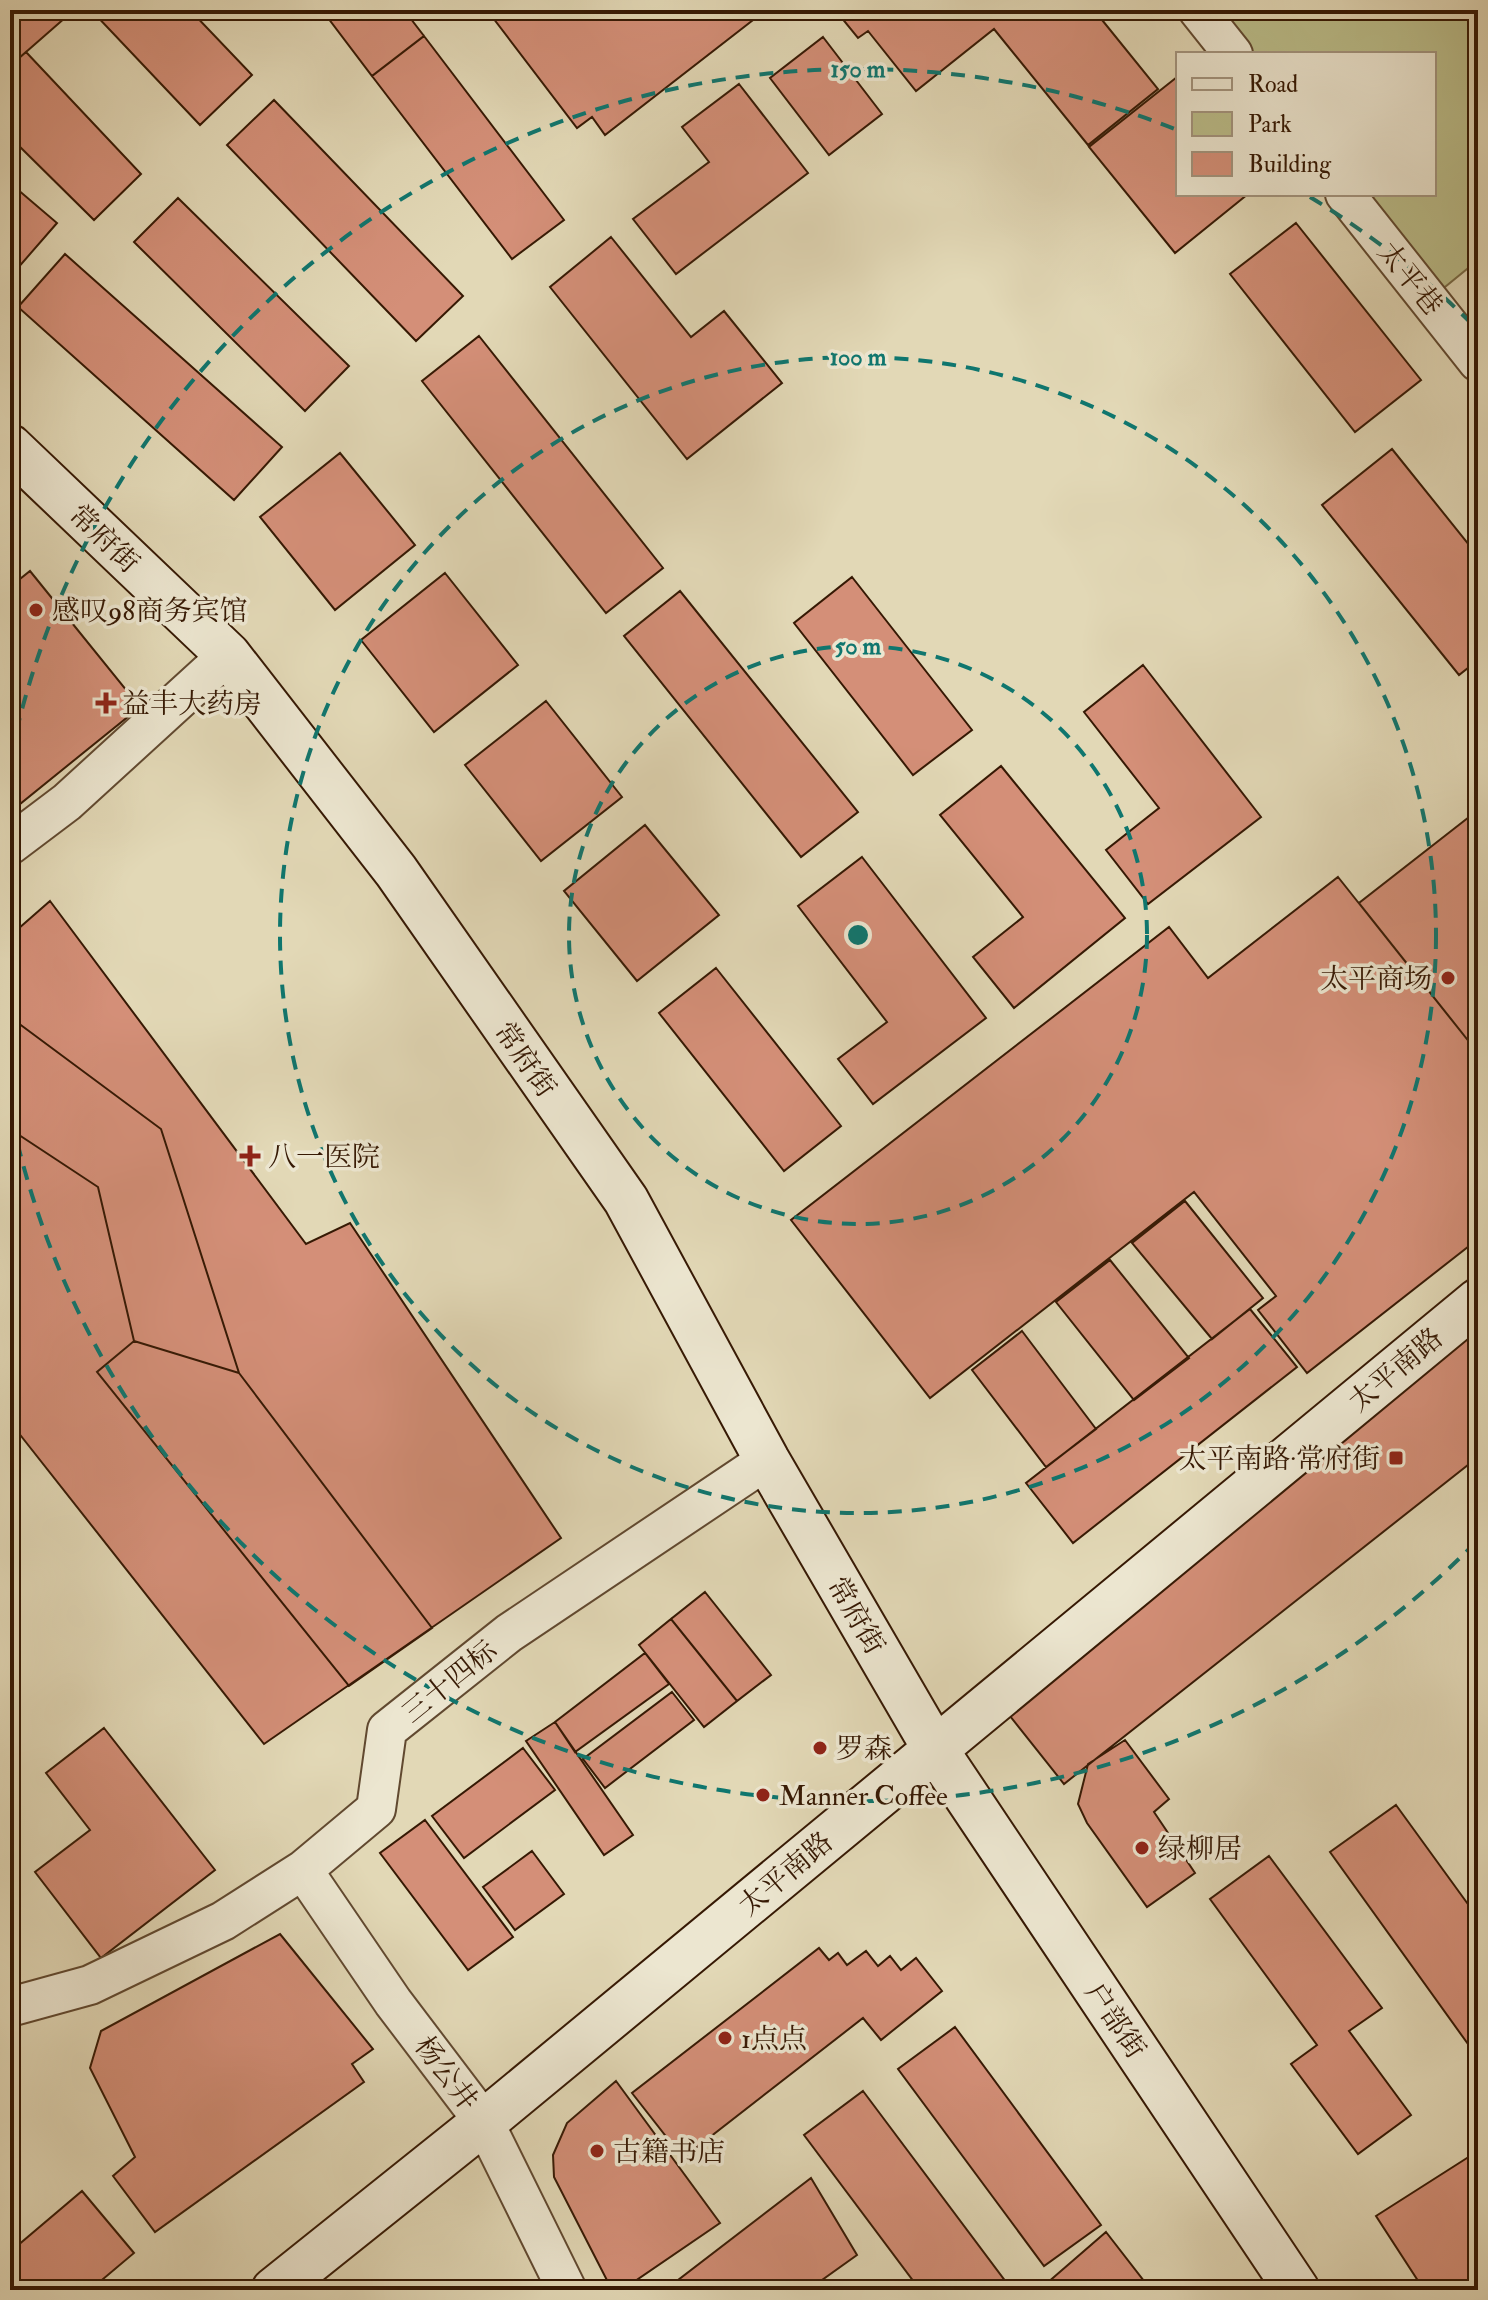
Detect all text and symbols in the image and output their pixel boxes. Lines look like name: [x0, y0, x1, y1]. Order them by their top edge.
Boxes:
legend: [1176, 52, 1436, 196]
text: 150 m: [831, 54, 886, 85]
text: Road: [1248, 69, 1298, 100]
text: Park: [1248, 109, 1292, 140]
text: Building: [1248, 149, 1332, 180]
street label: 太平巷: [1370, 235, 1450, 323]
text: 100 m: [830, 342, 887, 373]
street label: 常府街: [62, 497, 146, 581]
place label: 感叹98商务宾馆: [52, 594, 247, 629]
marker: 感叹98商务宾馆: [27, 601, 45, 619]
text: 50 m: [835, 631, 882, 662]
place label: 益丰大药房: [122, 687, 262, 722]
marker: 益丰大药房: [97, 694, 115, 712]
centre of rings: [844, 921, 872, 949]
place label: 太平商场: [1320, 962, 1432, 997]
marker: 太平商场: [1439, 969, 1457, 987]
street label: 常府街: [486, 1015, 563, 1104]
place label: 八一医院: [268, 1140, 380, 1175]
marker: 八一医院: [239, 1145, 261, 1167]
street label: 太平南路: [1342, 1321, 1450, 1420]
place label: 太平南路·常府街: [1179, 1442, 1380, 1477]
marker: 太平南路·常府街: [1387, 1449, 1405, 1467]
street label: 常府街: [820, 1571, 892, 1661]
street label: 三十四标: [395, 1633, 504, 1731]
place label: 罗森: [836, 1732, 892, 1767]
marker: 罗森: [811, 1739, 829, 1757]
place label: Manner Coffee: [779, 1779, 948, 1814]
marker: Manner Coffee: [754, 1786, 772, 1804]
street label: 太平南路: [732, 1825, 840, 1924]
place label: 绿柳居: [1158, 1832, 1242, 1867]
marker: 绿柳居: [1133, 1839, 1151, 1857]
street label: 户部街: [1077, 1976, 1153, 2065]
place label: 1点点: [741, 2022, 807, 2057]
marker: 1点点: [716, 2029, 734, 2047]
street label: 杨公井: [407, 2030, 485, 2118]
place label: 古籍书店: [613, 2135, 725, 2170]
marker: 古籍书店: [588, 2142, 606, 2160]

